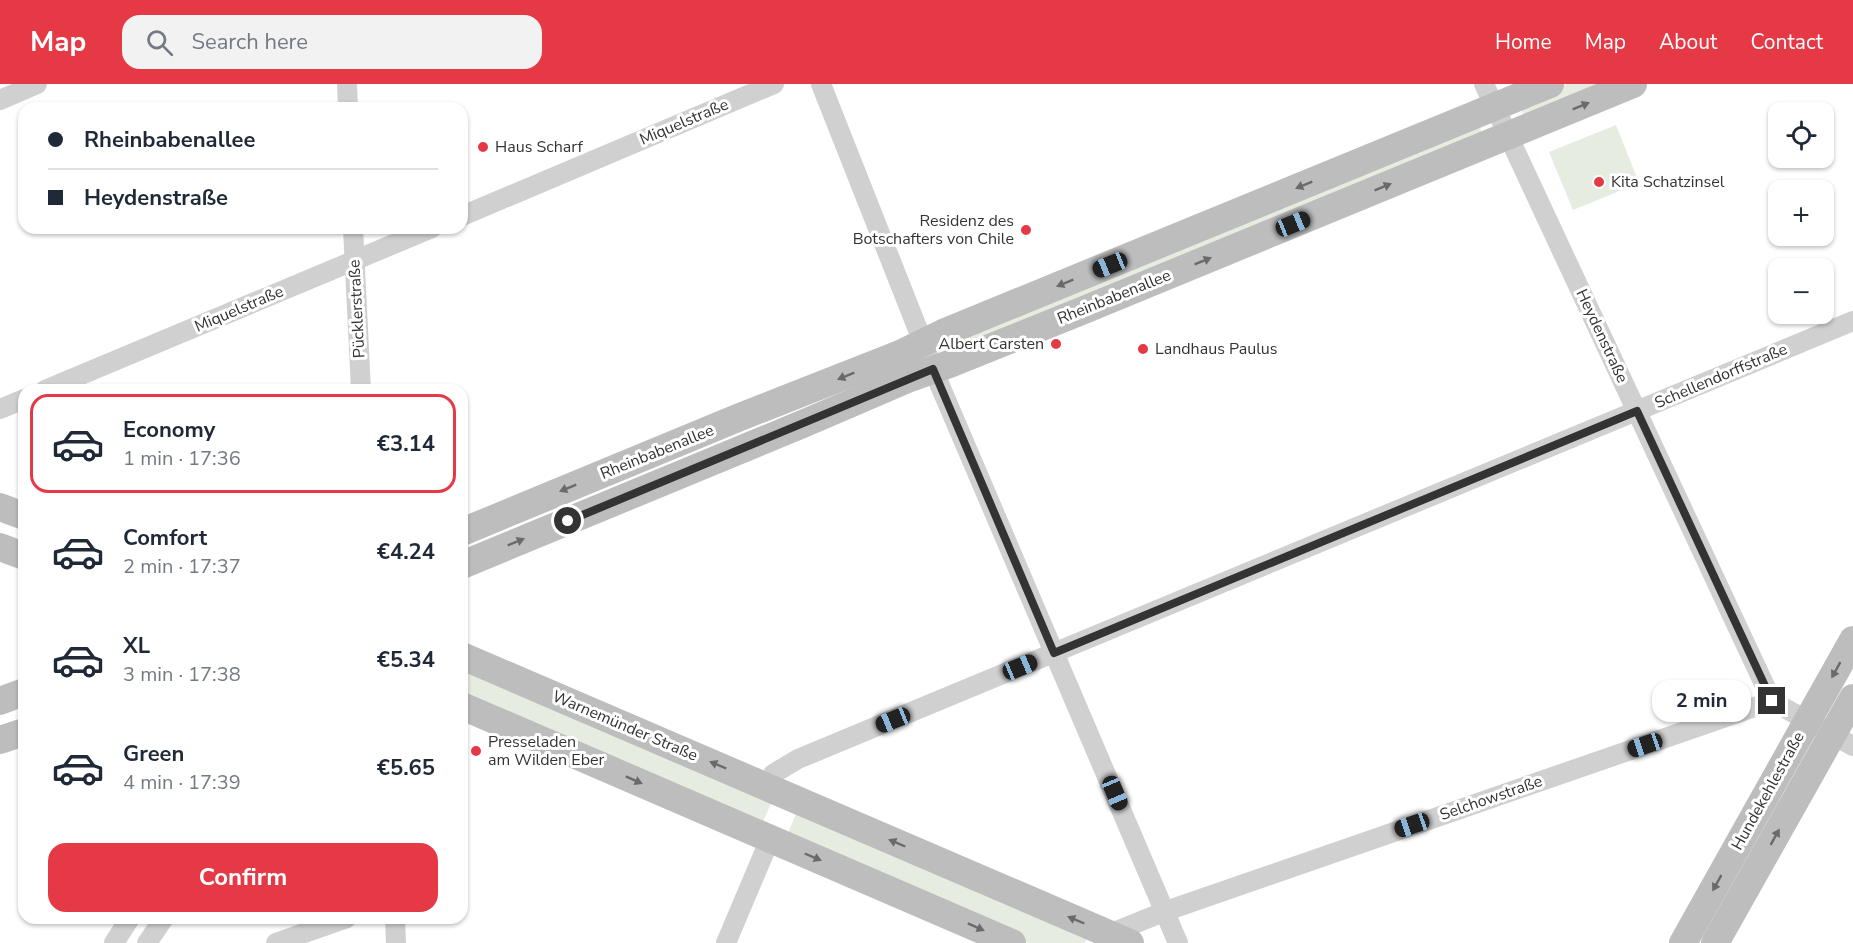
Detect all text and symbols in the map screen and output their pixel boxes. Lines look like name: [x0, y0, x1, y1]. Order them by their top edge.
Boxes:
search box: [122, 15, 542, 69]
text: Map: [30, 23, 86, 61]
icon: search: [143, 26, 176, 59]
text: Search here: [191, 27, 308, 57]
text: Home: [1495, 28, 1552, 56]
text: Map: [1585, 28, 1626, 56]
text: About: [1659, 28, 1717, 56]
text: Contact: [1750, 28, 1823, 56]
street label: Miquelstraße: [636, 93, 732, 151]
one-way arrow: [1572, 101, 1590, 111]
map controls: [1768, 102, 1834, 324]
button: locate: [1768, 102, 1834, 168]
text: Rheinbabenallee: [84, 125, 255, 155]
place label: Haus Scharf: [495, 136, 583, 158]
marker: Haus Scharf: [476, 140, 490, 154]
place label: Kita Schatzinsel: [1611, 171, 1725, 193]
marker: Kita Schatzinsel: [1592, 175, 1606, 189]
button: +: [1768, 180, 1834, 246]
one-way arrow: [1295, 181, 1313, 190]
one-way arrow: [1375, 182, 1393, 192]
text: Heydenstraße: [84, 183, 228, 213]
car: [1273, 209, 1313, 239]
place label: Residenz des Botschafters von Chile: [853, 210, 1014, 250]
marker: Residenz des Botschafters von Chile: [1019, 223, 1033, 237]
car: [1090, 250, 1130, 280]
one-way arrow: [1194, 256, 1212, 265]
button: −: [1768, 258, 1834, 324]
street label: Pücklerstraße: [343, 259, 371, 359]
street label: Rheinbabenallee: [1054, 264, 1174, 330]
one-way arrow: [1056, 278, 1074, 288]
street label: Miquelstraße: [191, 280, 287, 338]
street label: Heydenstraße: [1571, 285, 1633, 387]
place label: Albert Carsten: [939, 333, 1044, 355]
marker: Albert Carsten: [1049, 337, 1063, 351]
place label: Landhaus Paulus: [1155, 338, 1278, 360]
street label: Schellendorffstraße: [1651, 338, 1791, 414]
marker: Landhaus Paulus: [1136, 342, 1150, 356]
one-way arrow: [836, 371, 854, 381]
text: Economy: [123, 415, 215, 445]
icon: car: [51, 417, 105, 471]
street label: Rheinbabenallee: [597, 419, 717, 485]
text: €3.14: [377, 429, 435, 459]
text: 1 min · 17:36: [123, 445, 241, 472]
one-way arrow: [558, 483, 576, 493]
route start: [554, 507, 581, 534]
text: Comfort: [123, 523, 207, 553]
icon: car: [51, 525, 105, 579]
text: €4.24: [377, 537, 435, 567]
one-way arrow: [507, 537, 525, 546]
text: 2 min · 17:37: [123, 553, 241, 580]
text: XL: [123, 631, 150, 661]
icon: car: [51, 633, 105, 687]
text: €5.34: [377, 645, 435, 675]
car: [1000, 652, 1040, 682]
text: 3 min · 17:38: [123, 661, 241, 688]
one-way arrow: [1831, 662, 1841, 679]
callout: 2 min: [1652, 680, 1751, 722]
street label: Warnemünder Straße: [549, 685, 701, 767]
text: 2 min: [1676, 687, 1727, 714]
route end: [1758, 687, 1785, 714]
car: [873, 705, 913, 735]
street label: Hundekehlestraße: [1726, 728, 1810, 854]
place label: Presseladen am Wilden Eber: [488, 731, 604, 771]
car: [1625, 731, 1665, 759]
text: Green: [123, 739, 184, 769]
icon: car: [51, 741, 105, 795]
marker: Presseladen am Wilden Eber: [469, 744, 483, 758]
text: €5.65: [377, 753, 435, 783]
one-way arrow: [709, 761, 726, 770]
text: 4 min · 17:39: [123, 769, 241, 796]
street label: Selchowstraße: [1437, 770, 1545, 826]
car: [1100, 773, 1130, 813]
one-way arrow: [625, 775, 643, 785]
car: [1392, 811, 1432, 839]
one-way arrow: [1769, 829, 1780, 845]
one-way arrow: [887, 838, 905, 848]
button: Confirm: [48, 843, 438, 912]
one-way arrow: [804, 853, 822, 862]
one-way arrow: [1712, 875, 1722, 892]
one-way arrow: [1067, 915, 1085, 924]
one-way arrow: [967, 922, 985, 932]

